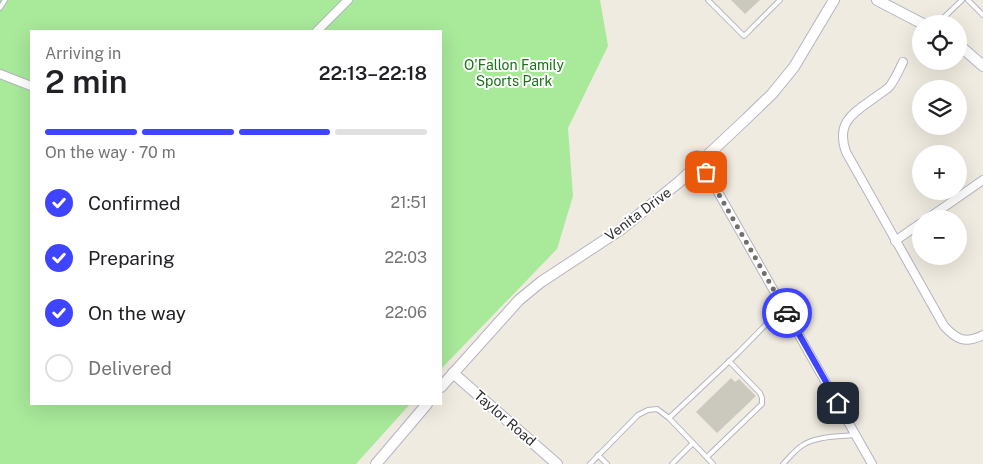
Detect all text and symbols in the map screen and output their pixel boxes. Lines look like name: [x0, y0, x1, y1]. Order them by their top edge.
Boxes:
map controls: [912, 15, 967, 265]
button: locate: [912, 15, 967, 70]
text: Arriving in: [45, 44, 121, 63]
park label: O'Fallon Family Sports Park: [464, 57, 565, 89]
text: 22:13–22:18: [319, 62, 427, 84]
text: 2 min: [45, 63, 128, 100]
button: layers: [912, 80, 967, 135]
text: On the way · 70 m: [45, 143, 175, 162]
button: +: [912, 145, 967, 200]
pin: [685, 151, 727, 193]
icon: bag: [692, 158, 720, 186]
street label: Venita Drive: [602, 184, 674, 244]
icon: check: [45, 189, 73, 217]
text: Confirmed: [88, 192, 181, 214]
text: 21:51: [391, 193, 427, 212]
button: −: [912, 210, 967, 265]
icon: check: [45, 244, 73, 272]
text: Preparing: [88, 247, 175, 269]
text: 22:03: [385, 248, 427, 267]
courier: [762, 288, 812, 338]
icon: check: [45, 299, 73, 327]
icon: car: [773, 299, 801, 327]
text: On the way: [88, 302, 186, 324]
text: 22:06: [385, 303, 427, 322]
text: Delivered: [88, 357, 172, 379]
pin: [817, 382, 859, 424]
street label: Taylor Road: [471, 387, 539, 449]
icon: home: [824, 389, 852, 417]

